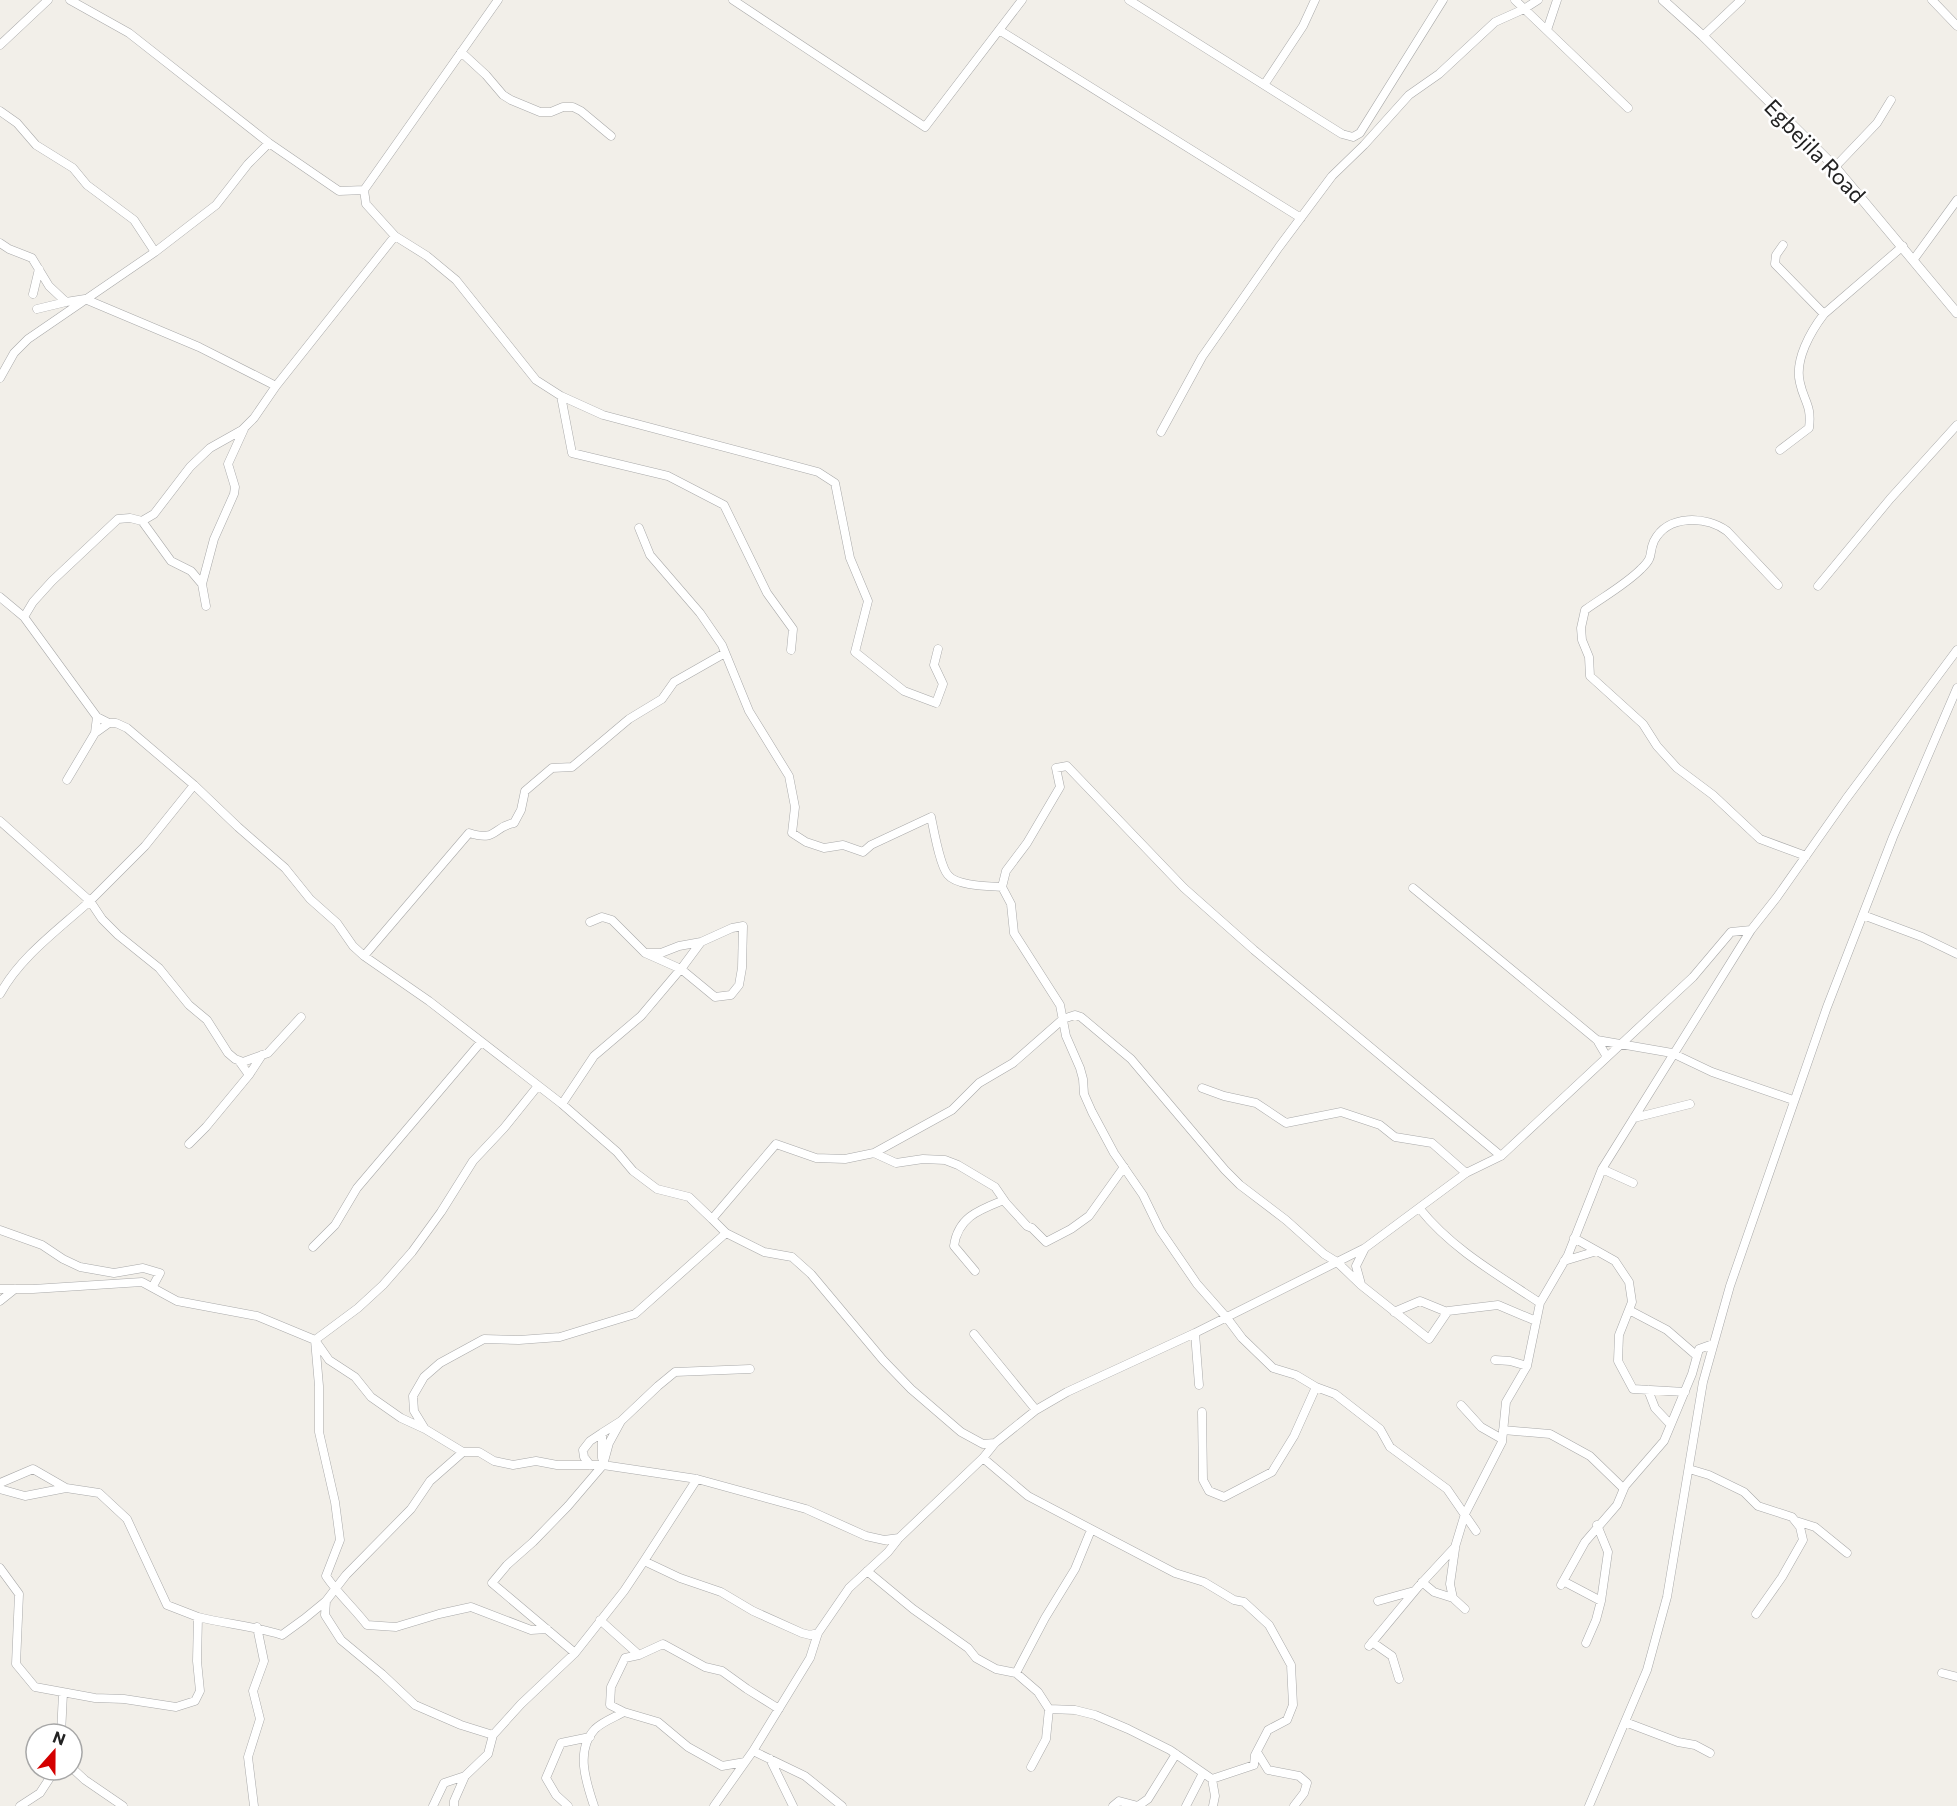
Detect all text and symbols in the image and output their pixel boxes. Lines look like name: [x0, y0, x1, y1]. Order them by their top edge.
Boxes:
street label: Egbejila Road: [1759, 93, 1871, 208]
north arrow: [24, 1722, 84, 1782]
text: N: [51, 1727, 69, 1749]

